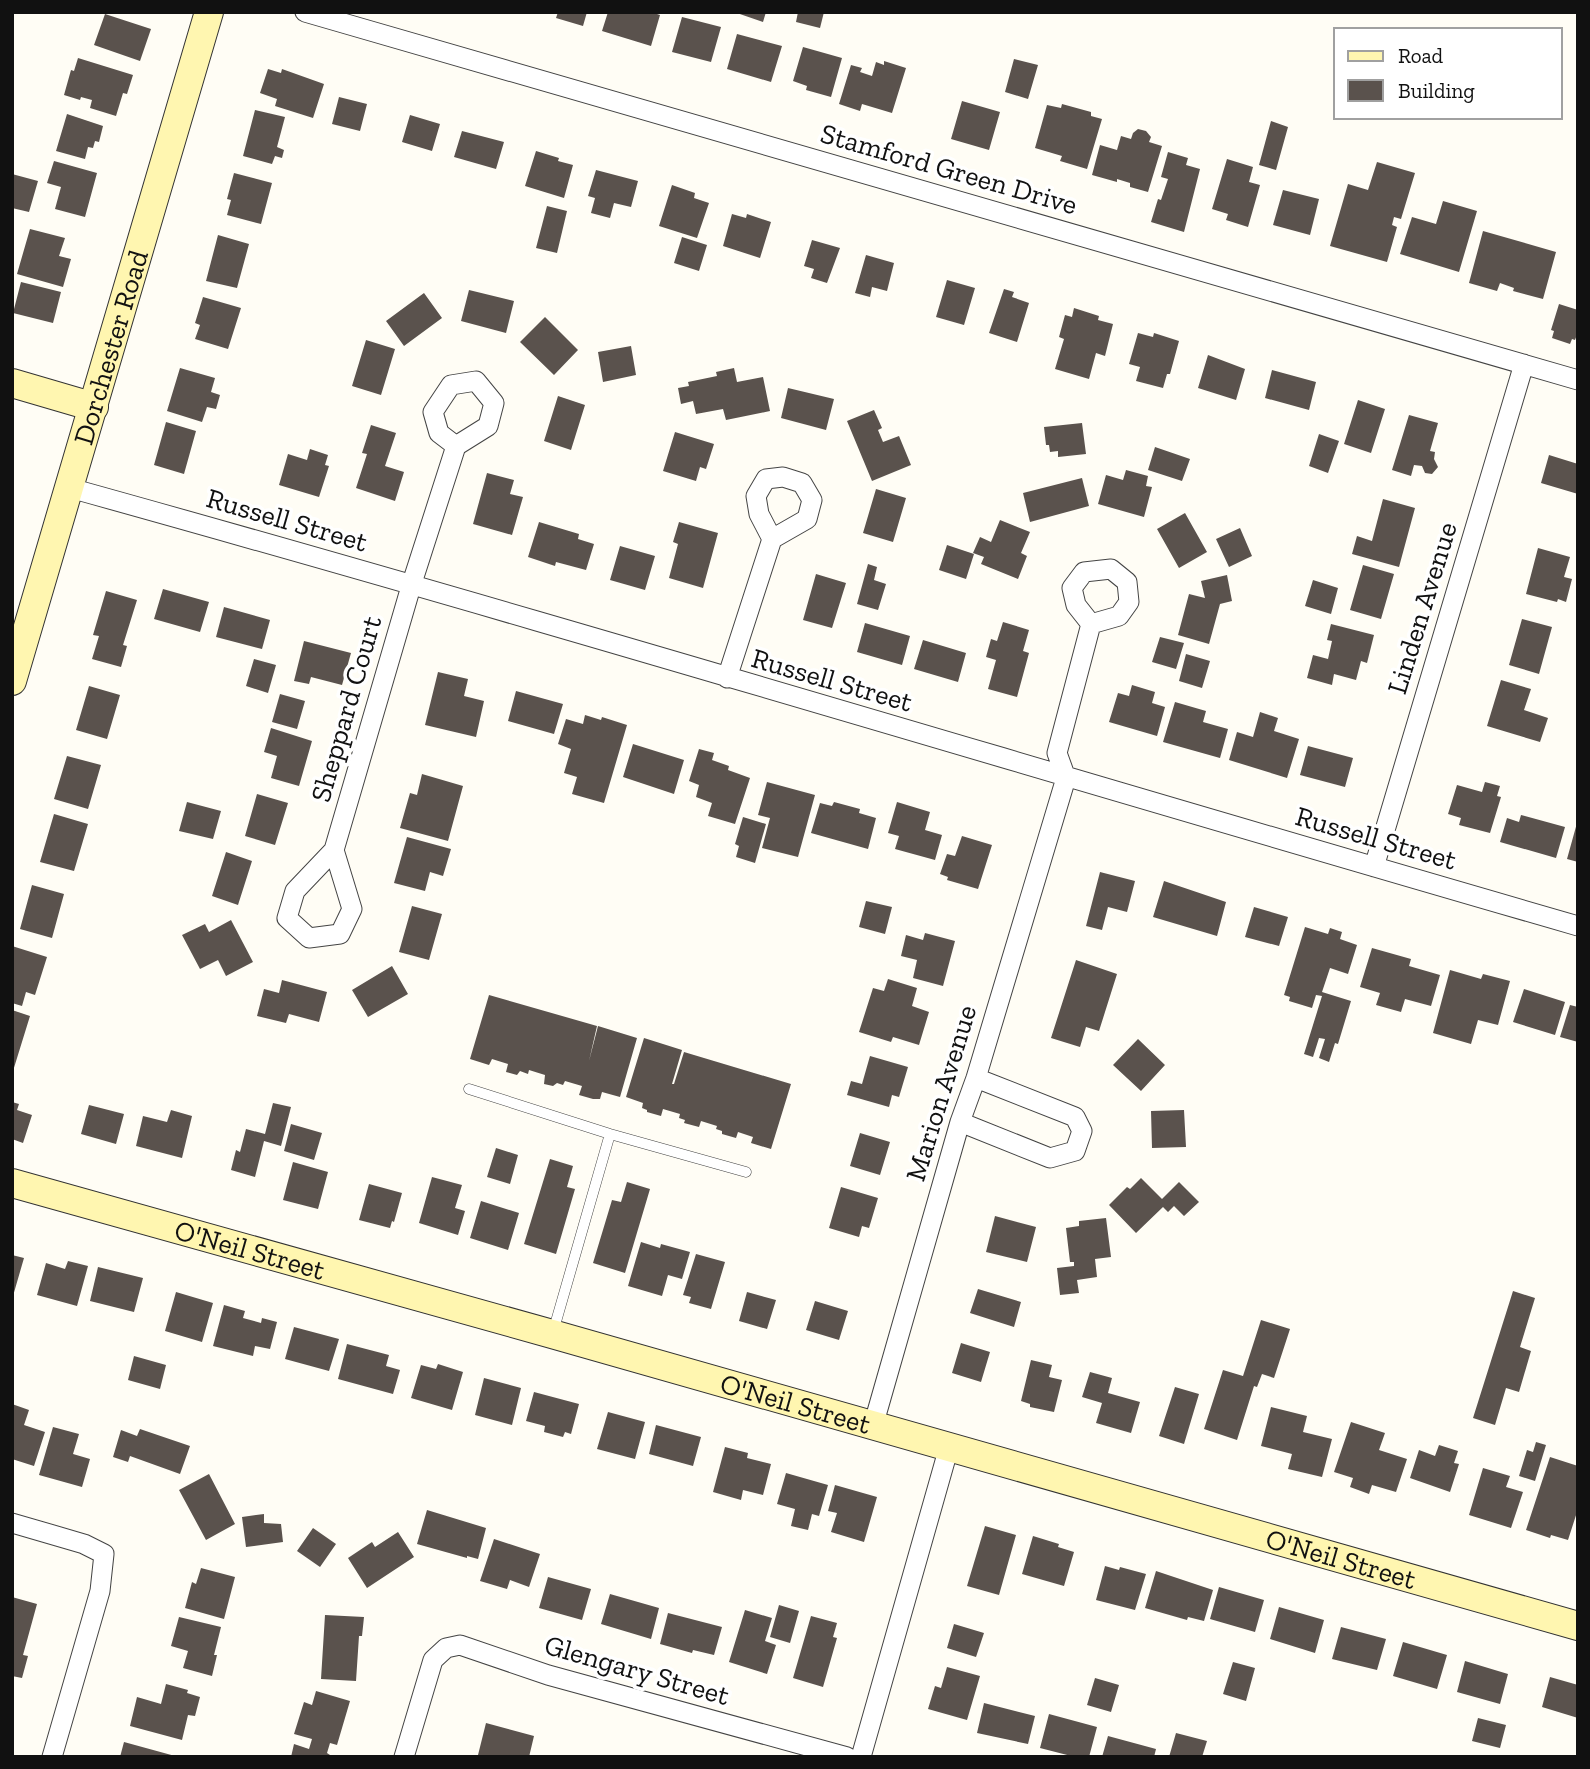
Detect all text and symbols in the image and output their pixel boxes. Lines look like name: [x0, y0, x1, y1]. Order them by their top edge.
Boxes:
legend: [1334, 28, 1562, 119]
text: Road: [1398, 43, 1444, 68]
text: Building: [1398, 78, 1475, 103]
street label: Stamford Green Drive: [817, 117, 1081, 221]
street label: Dorchester Road: [66, 246, 155, 448]
street label: Russell Street: [203, 481, 372, 559]
street label: Linden Avenue: [1380, 518, 1464, 698]
street label: Sheppard Court: [304, 612, 388, 806]
street label: Russell Street: [748, 641, 917, 719]
street label: Russell Street: [1292, 799, 1461, 877]
street label: Marion Avenue: [899, 1001, 983, 1185]
street label: O'Neil Street: [171, 1213, 329, 1286]
street label: O'Neil Street: [717, 1366, 875, 1441]
street label: O'Neil Street: [1262, 1522, 1420, 1596]
street label: Glengary Street: [541, 1628, 734, 1712]

